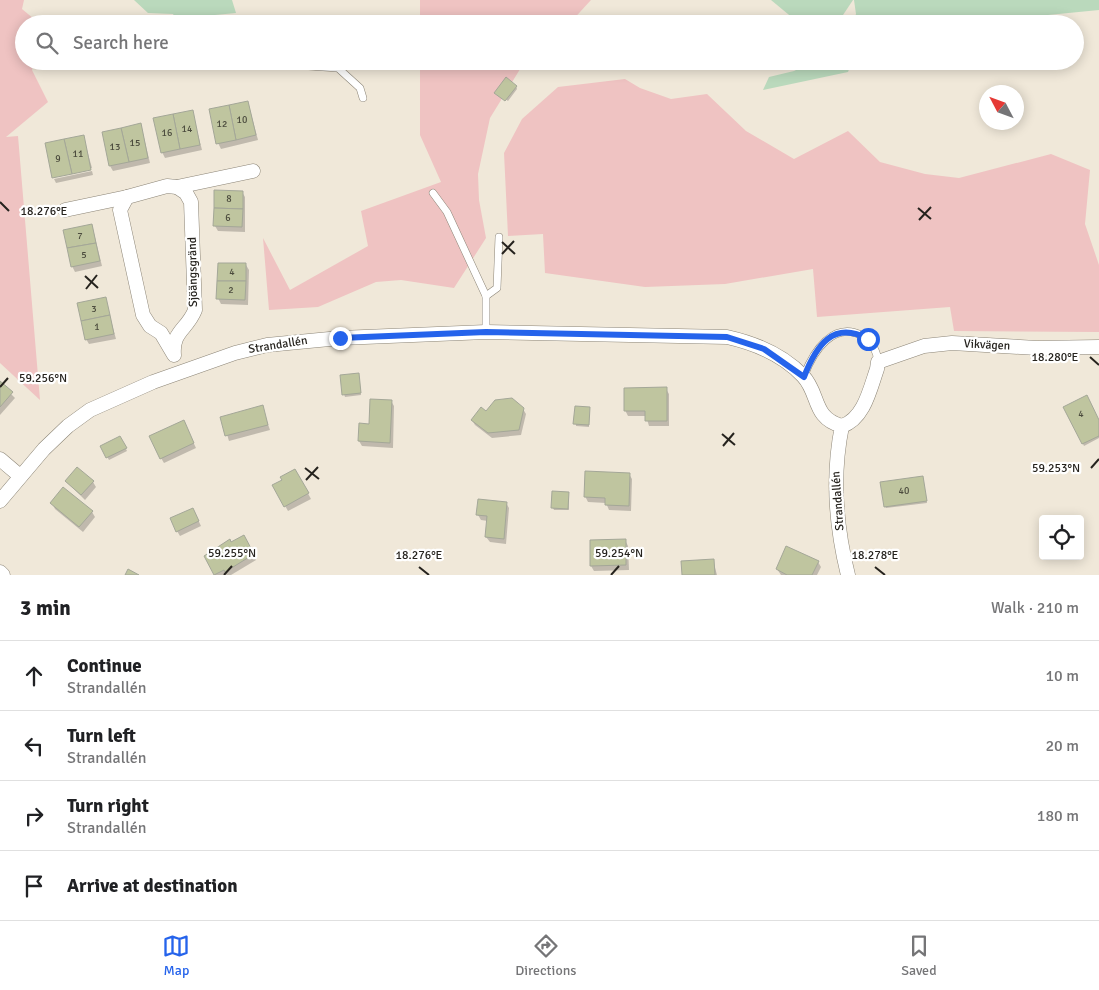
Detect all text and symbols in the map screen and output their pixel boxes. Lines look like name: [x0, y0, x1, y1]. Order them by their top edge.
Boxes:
search box: [15, 15, 1084, 70]
icon: search: [33, 29, 61, 57]
text: Search here: [73, 31, 169, 55]
north arrow: [979, 85, 1024, 130]
house number: 10: [237, 114, 247, 126]
house number: 12: [217, 118, 227, 130]
house number: 14: [182, 123, 193, 135]
house number: 16: [162, 127, 172, 139]
house number: 15: [130, 137, 140, 149]
house number: 13: [110, 141, 120, 153]
house number: 11: [73, 148, 83, 160]
house number: 9: [55, 153, 61, 165]
house number: 8: [226, 193, 232, 205]
text: 18.276°E: [21, 204, 68, 219]
house number: 6: [225, 212, 231, 224]
house number: 7: [77, 230, 83, 242]
street label: Sjöängsgränd: [185, 237, 201, 307]
house number: 5: [81, 249, 87, 261]
house number: 4: [229, 266, 235, 278]
house number: 2: [228, 284, 234, 296]
house number: 3: [91, 303, 97, 315]
house number: 1: [94, 321, 100, 333]
route end: [329, 327, 352, 350]
route start: [857, 328, 880, 351]
street label: Strandallén: [247, 333, 309, 357]
street label: Vikvägen: [963, 336, 1011, 354]
text: 18.280°E: [1032, 350, 1079, 365]
text: 59.256°N: [19, 371, 67, 386]
house number: 4: [1078, 408, 1084, 420]
text: 59.253°N: [1032, 461, 1080, 476]
street label: Strandallén: [828, 471, 848, 531]
house number: 40: [899, 485, 909, 497]
map controls: [1039, 515, 1084, 560]
button: locate: [1039, 515, 1084, 560]
text: 59.255°N: [208, 546, 256, 561]
text: 59.254°N: [595, 546, 643, 561]
text: 18.276°E: [396, 548, 443, 563]
text: 18.278°E: [852, 548, 899, 563]
text: 3 min: [20, 595, 71, 621]
text: Walk · 210 m: [991, 598, 1079, 618]
text: Continue: [67, 654, 142, 678]
icon: ahead: [20, 662, 48, 690]
text: 10 m: [1045, 666, 1079, 686]
text: Strandallén: [67, 678, 147, 698]
text: Turn left: [67, 724, 136, 748]
icon: left: [20, 732, 48, 760]
text: 20 m: [1045, 736, 1079, 756]
text: Strandallén: [67, 748, 147, 768]
text: Turn right: [67, 794, 149, 818]
icon: right: [20, 802, 48, 830]
text: 180 m: [1037, 806, 1079, 826]
text: Strandallén: [67, 818, 147, 838]
icon: arrive: [20, 872, 48, 900]
text: Arrive at destination: [67, 874, 238, 898]
tab: Map: [162, 932, 190, 979]
tab: Directions: [515, 932, 576, 979]
tab: Saved: [901, 932, 937, 979]

